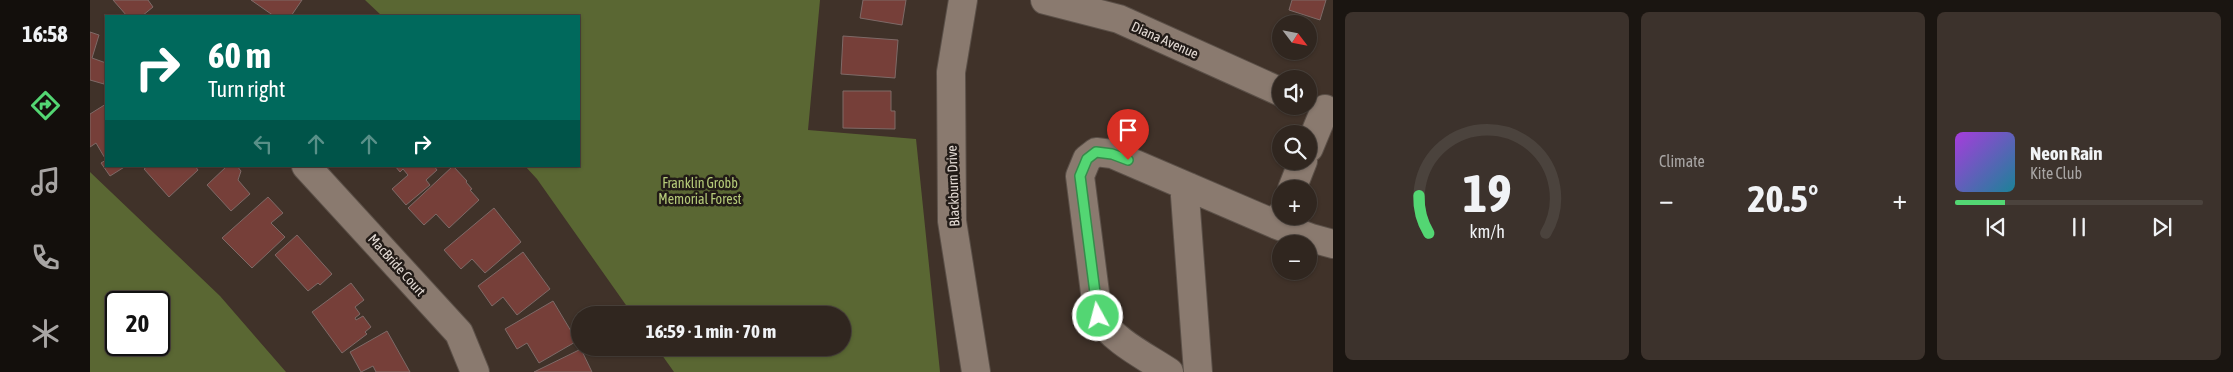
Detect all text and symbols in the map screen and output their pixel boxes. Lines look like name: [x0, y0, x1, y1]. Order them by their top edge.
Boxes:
north arrow: [1272, 15, 1318, 60]
map controls: [1272, 15, 1317, 280]
street label: Diana Avenue: [1129, 18, 1201, 62]
text: 16:58: [22, 21, 68, 47]
icon: right: [125, 35, 190, 100]
text: 60 m: [208, 35, 271, 75]
button: sound: [1272, 70, 1317, 115]
text: Turn right: [208, 76, 285, 102]
icon: directions: [28, 88, 63, 123]
pin: [1107, 109, 1149, 160]
icon: arrive: [1114, 116, 1142, 144]
button: search: [1272, 125, 1317, 170]
icon: left: [249, 130, 277, 158]
icon: ahead: [302, 130, 330, 158]
icon: ahead: [355, 130, 383, 158]
icon: right: [408, 130, 436, 158]
text: Neon Rain: [2030, 142, 2102, 164]
street label: Blackburn Drive: [944, 145, 962, 227]
text: Climate: [1659, 152, 1705, 170]
text: 19: [1463, 163, 1511, 223]
icon: music: [28, 164, 63, 199]
text: Kite Club: [2030, 164, 2082, 182]
park label: Franklin Grobb Memorial Forest: [658, 175, 742, 207]
text: 20.5°: [1748, 177, 1818, 220]
button: +: [1272, 180, 1317, 225]
text: −: [1659, 183, 1674, 215]
text: +: [1892, 183, 1907, 215]
icon: previous: [1982, 213, 2010, 241]
icon: pause: [2065, 213, 2093, 241]
icon: next: [2148, 213, 2176, 241]
text: km/h: [1469, 221, 1505, 242]
street label: MacBride Court: [365, 231, 429, 299]
button: −: [1272, 235, 1317, 280]
icon: phone: [28, 240, 63, 275]
position arrow: [1071, 289, 1123, 341]
speed limit sign: 20: [105, 291, 170, 356]
icon: climate: [28, 316, 63, 351]
text: 16:59 · 1 min · 70 m: [646, 320, 776, 342]

